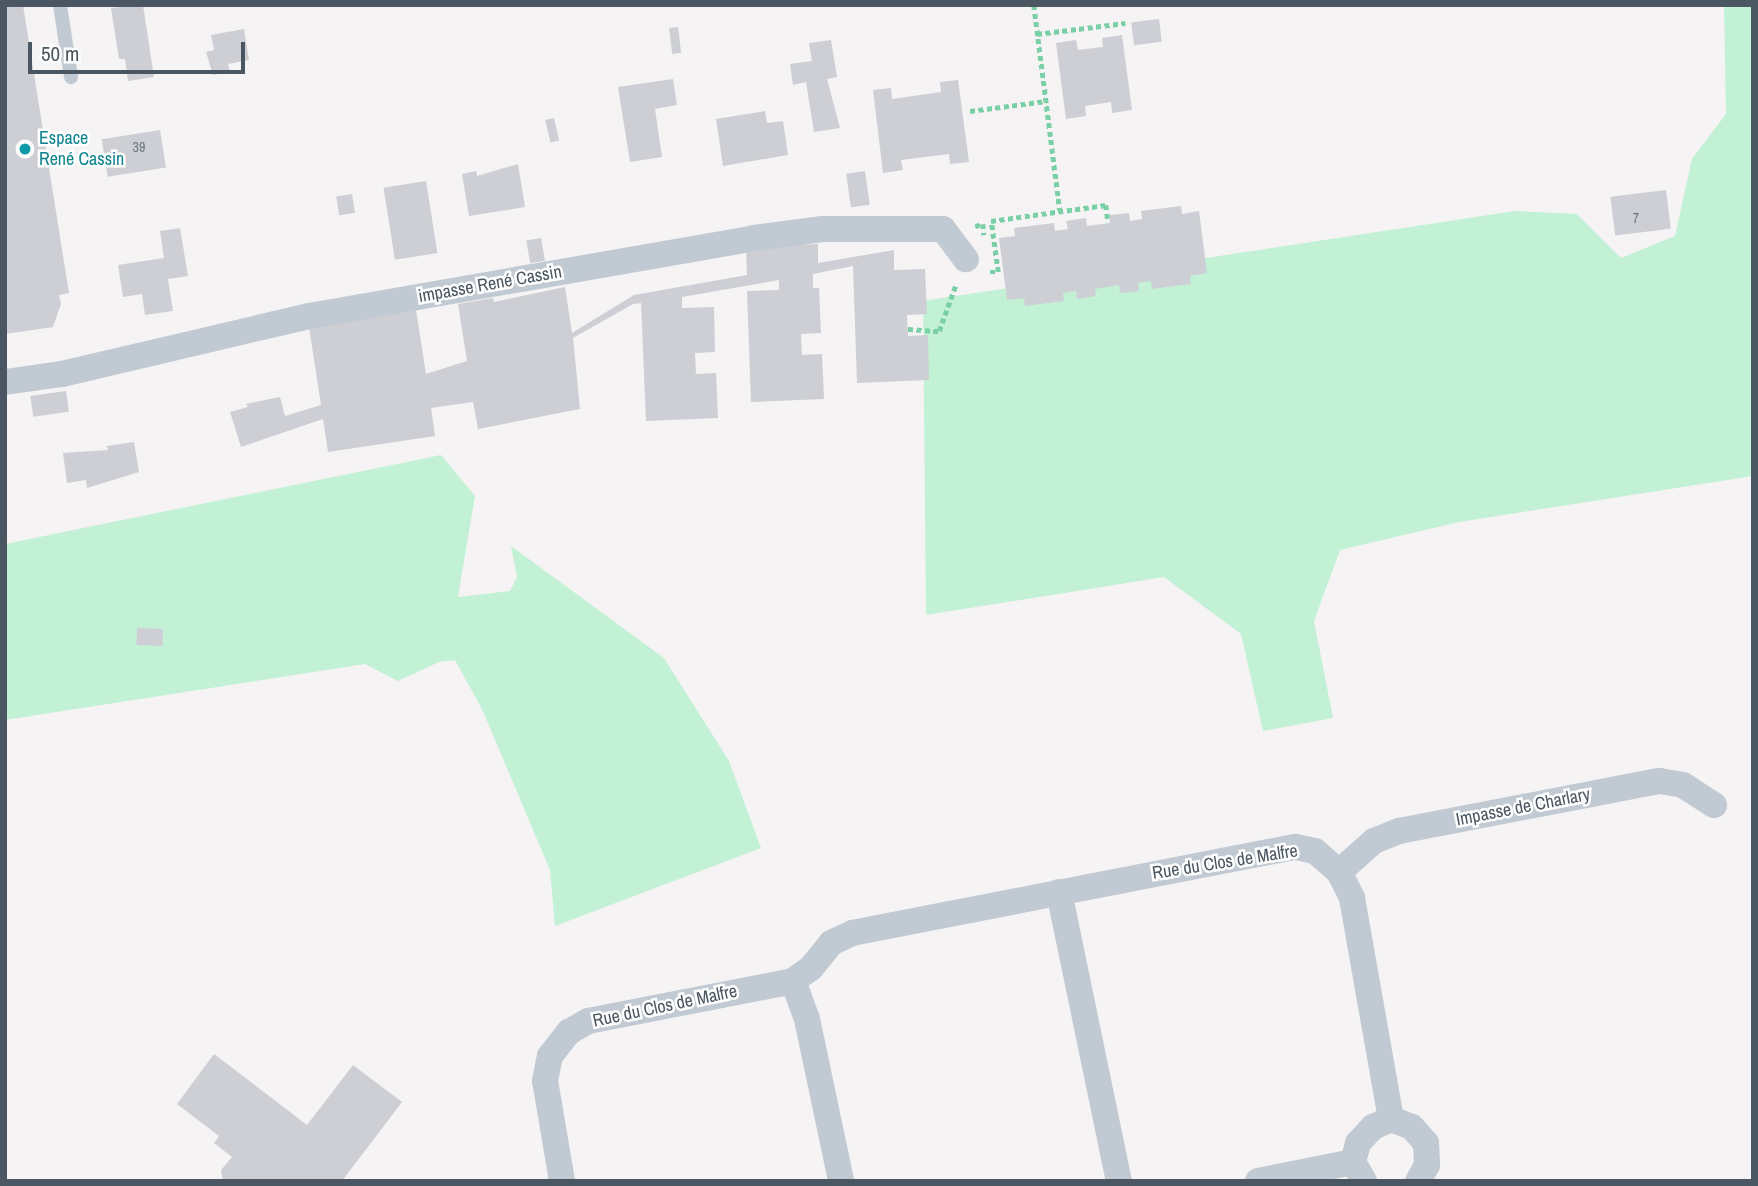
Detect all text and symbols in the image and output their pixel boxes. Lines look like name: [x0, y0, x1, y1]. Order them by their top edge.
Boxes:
scale bar: [32, 28, 248, 72]
text: 50 m: [41, 39, 79, 68]
place label: Espace René Cassin: [39, 128, 124, 170]
house number: 39: [133, 139, 145, 155]
marker: Espace René Cassin: [17, 141, 33, 157]
house number: 7: [1633, 210, 1639, 226]
street label: impasse René Cassin: [417, 261, 563, 307]
street label: Impasse de Charlary: [1454, 783, 1592, 831]
street label: Rue du Clos de Malfre: [1151, 840, 1299, 884]
street label: Rue du Clos de Malfre: [591, 980, 739, 1032]

